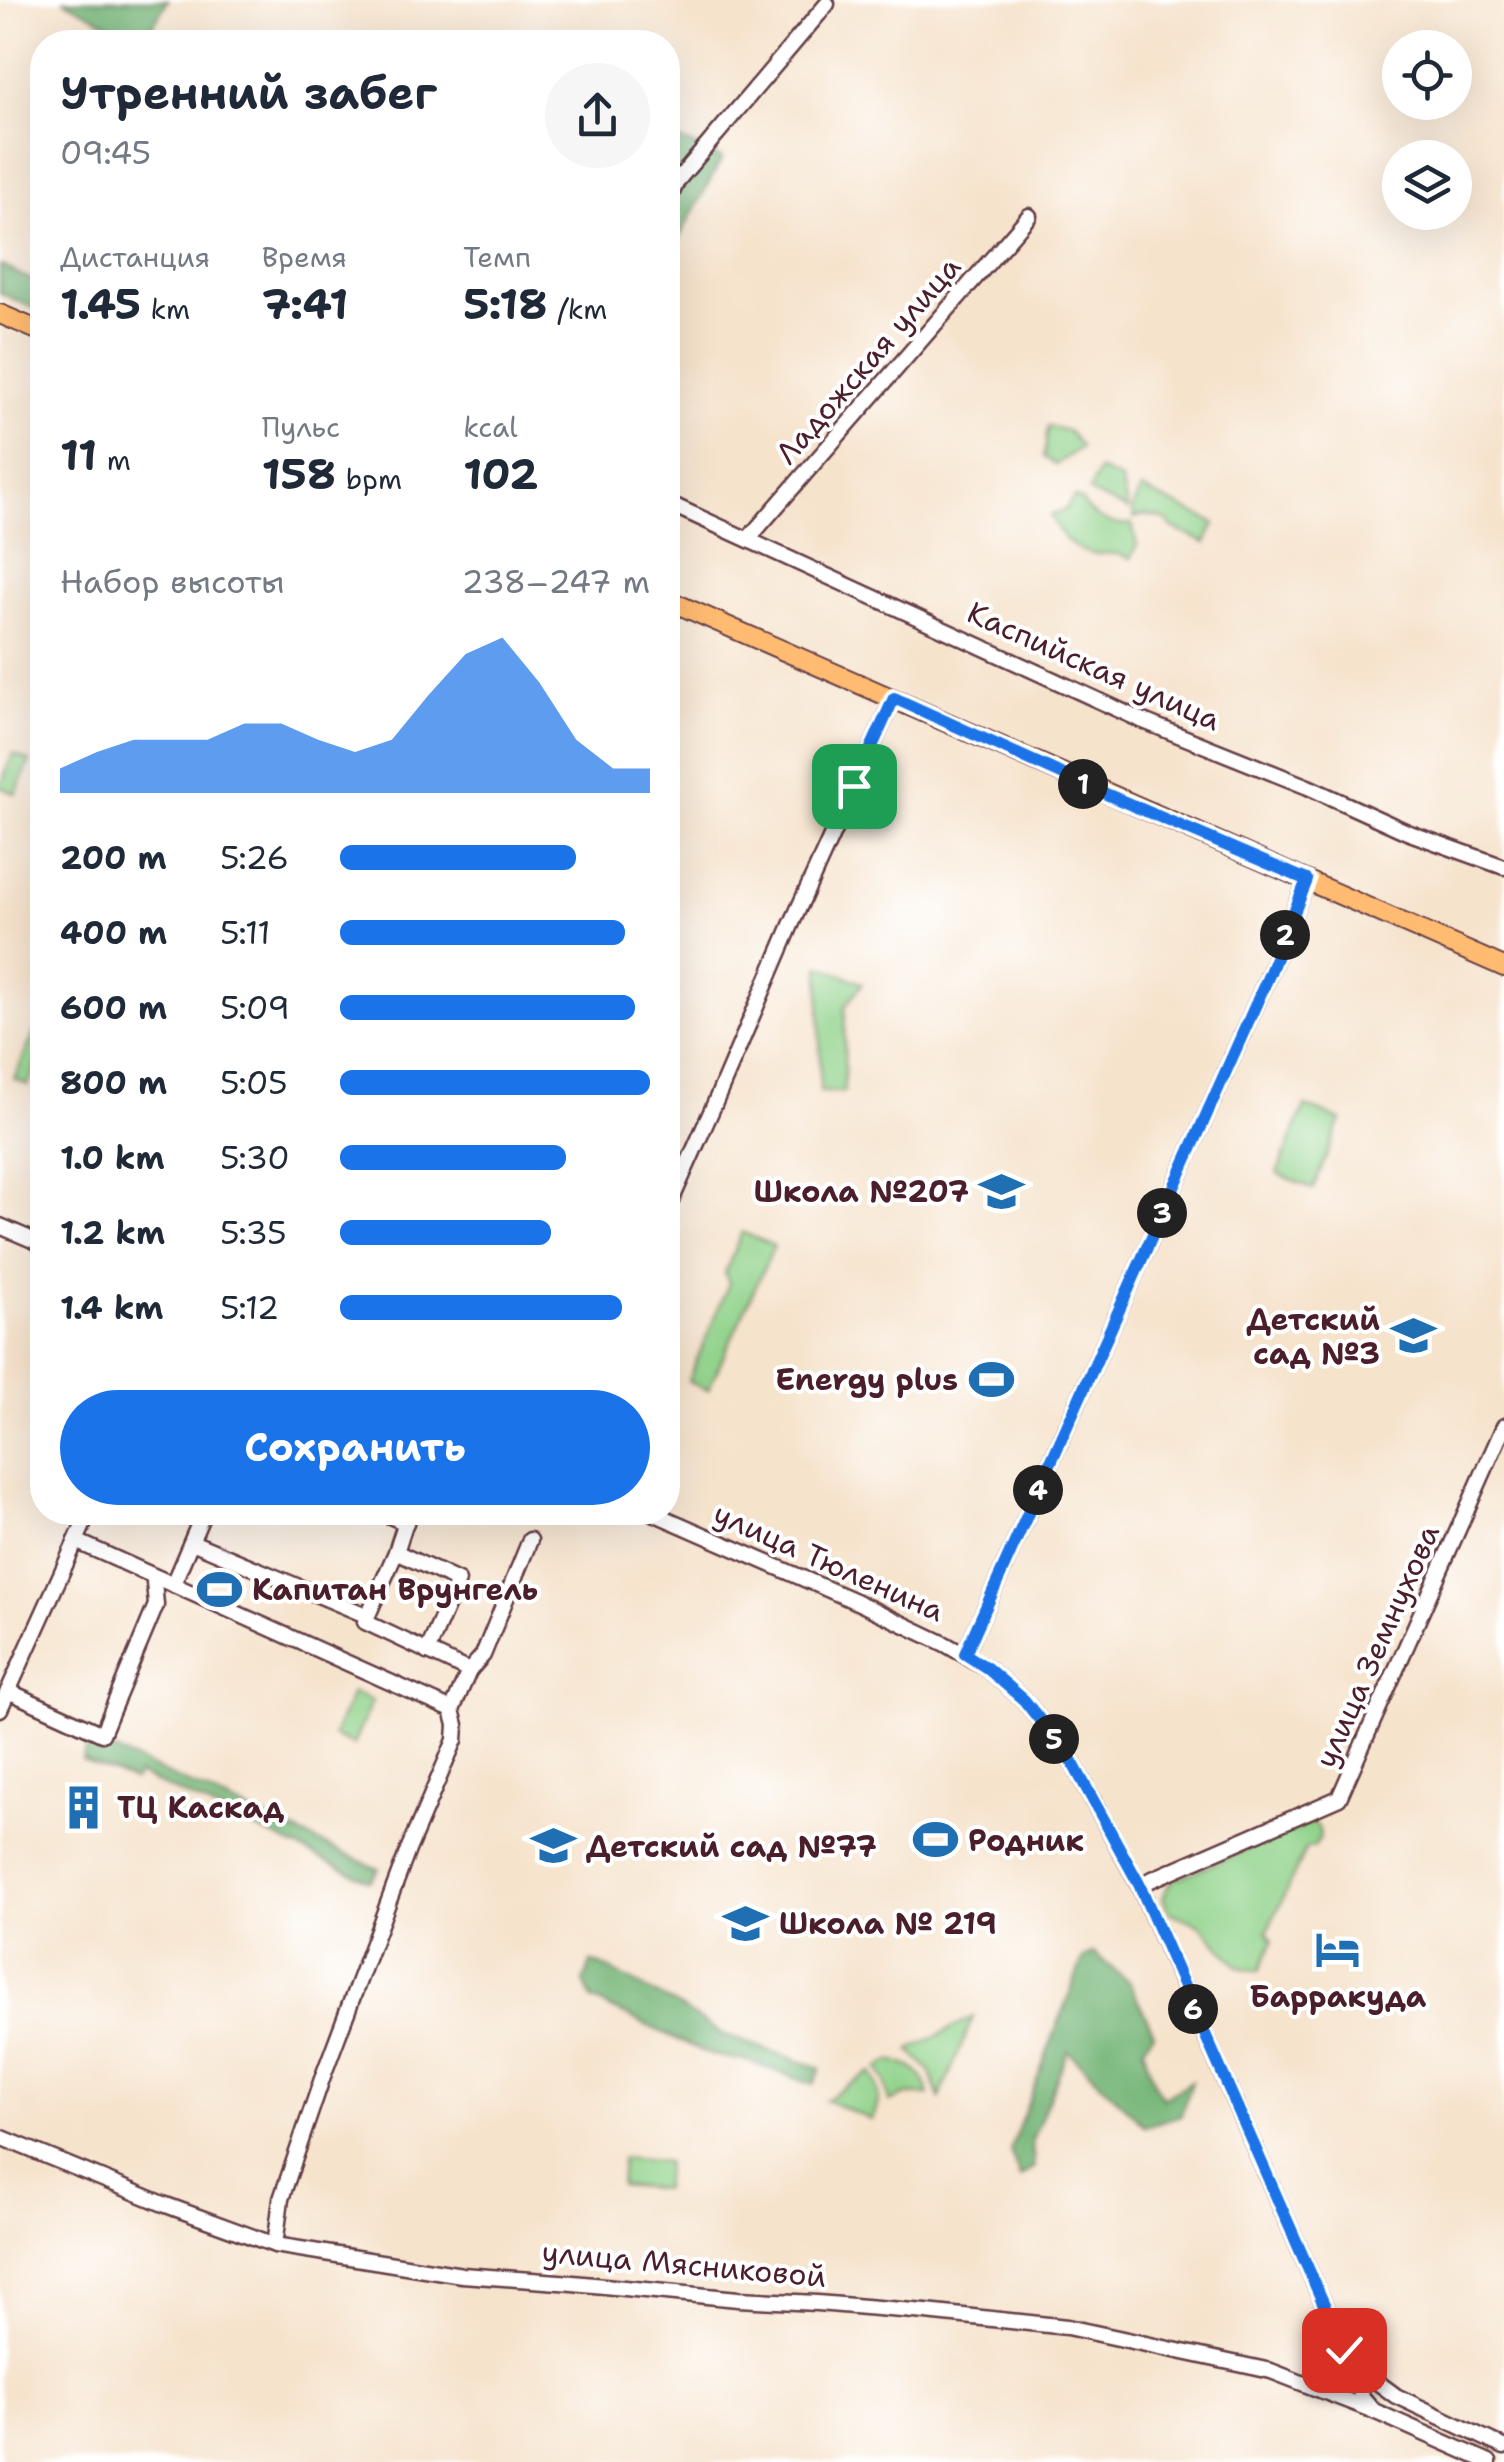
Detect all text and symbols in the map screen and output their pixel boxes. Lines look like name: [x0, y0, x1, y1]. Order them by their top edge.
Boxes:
map controls: [1382, 30, 1472, 230]
button: locate: [1382, 30, 1472, 120]
text: Утренний забег: [60, 63, 437, 123]
button: share: [545, 63, 650, 168]
text: 09:45: [60, 131, 151, 174]
button: layers: [1382, 140, 1472, 230]
text: Дистанция: [60, 238, 210, 276]
text: Время: [262, 238, 347, 276]
text: Темп: [463, 238, 531, 276]
street label: Ладожская улица: [766, 247, 970, 473]
text: 1.45: [60, 276, 141, 332]
text: 7:41: [262, 276, 348, 332]
text: 5:18: [463, 276, 548, 332]
text: km: [141, 290, 190, 328]
text: /km: [548, 290, 607, 328]
text: Пульс: [262, 408, 340, 446]
text: kcal: [463, 408, 518, 446]
text: 11: [60, 427, 97, 483]
text: m: [97, 441, 131, 479]
text: 158: [262, 446, 336, 502]
text: 102: [463, 446, 538, 502]
text: bpm: [336, 460, 402, 498]
text: Набор высоты: [60, 560, 285, 603]
text: 238–247 m: [461, 560, 650, 603]
street label: Каспийская улица: [961, 592, 1227, 740]
pin: [812, 744, 897, 829]
icon: arrive: [827, 759, 882, 814]
pin: 1: [1058, 759, 1108, 809]
text: 1: [1077, 765, 1089, 803]
text: 200 m: [60, 836, 167, 879]
text: 5:26: [220, 836, 289, 879]
pin: 2: [1260, 910, 1310, 960]
text: 400 m: [60, 911, 167, 954]
text: 5:11: [220, 911, 271, 954]
text: 2: [1275, 916, 1295, 954]
text: 600 m: [60, 986, 167, 1029]
text: 5:09: [220, 986, 290, 1029]
text: 800 m: [60, 1061, 167, 1104]
text: 5:05: [220, 1061, 288, 1104]
text: 1.0 km: [60, 1136, 165, 1179]
text: 5:30: [220, 1136, 290, 1179]
school or university icon: Школа №207: [978, 1167, 1026, 1215]
place label: Школа №207: [754, 1171, 969, 1212]
pin: 3: [1137, 1188, 1187, 1238]
text: 3: [1152, 1194, 1172, 1232]
text: 1.2 km: [60, 1211, 165, 1254]
text: 5:35: [220, 1211, 287, 1254]
text: 1.4 km: [60, 1286, 163, 1329]
text: 5:12: [220, 1286, 279, 1329]
place label: Детский сад №3: [1246, 1299, 1380, 1374]
school or university icon: Детский сад №3: [1389, 1312, 1437, 1360]
sports icon: Energy plus: [967, 1355, 1015, 1403]
place label: Energy plus: [775, 1359, 958, 1400]
button: Сохранить: [60, 1390, 650, 1505]
pin: 4: [1013, 1465, 1063, 1515]
text: 4: [1028, 1471, 1048, 1509]
street label: улица Тюленина: [707, 1493, 951, 1631]
street label: улица Земнухова: [1305, 1518, 1449, 1774]
sports icon: Капитан Врунгель: [195, 1565, 243, 1613]
place label: Капитан Врунгель: [252, 1569, 538, 1610]
pin: 5: [1029, 1714, 1079, 1764]
text: 5: [1045, 1720, 1063, 1758]
building icon: ТЦ Каскад: [60, 1783, 108, 1831]
place label: ТЦ Каскад: [117, 1787, 284, 1828]
sports icon: Родник: [911, 1816, 959, 1864]
place label: Родник: [968, 1820, 1084, 1861]
school or university icon: Детский сад №77: [529, 1822, 577, 1870]
place label: Детский сад №77: [586, 1826, 877, 1867]
school or university icon: Школа № 219: [722, 1899, 770, 1947]
place label: Школа № 219: [779, 1903, 997, 1944]
hotel icon: Барракуда: [1314, 1925, 1362, 1973]
place label: Барракуда: [1250, 1976, 1427, 2017]
pin: 6: [1168, 1984, 1218, 2034]
text: 6: [1183, 1990, 1203, 2028]
street label: улица Мясниковой: [540, 2231, 828, 2297]
pin: [1302, 2308, 1387, 2393]
icon: check: [1317, 2323, 1372, 2378]

